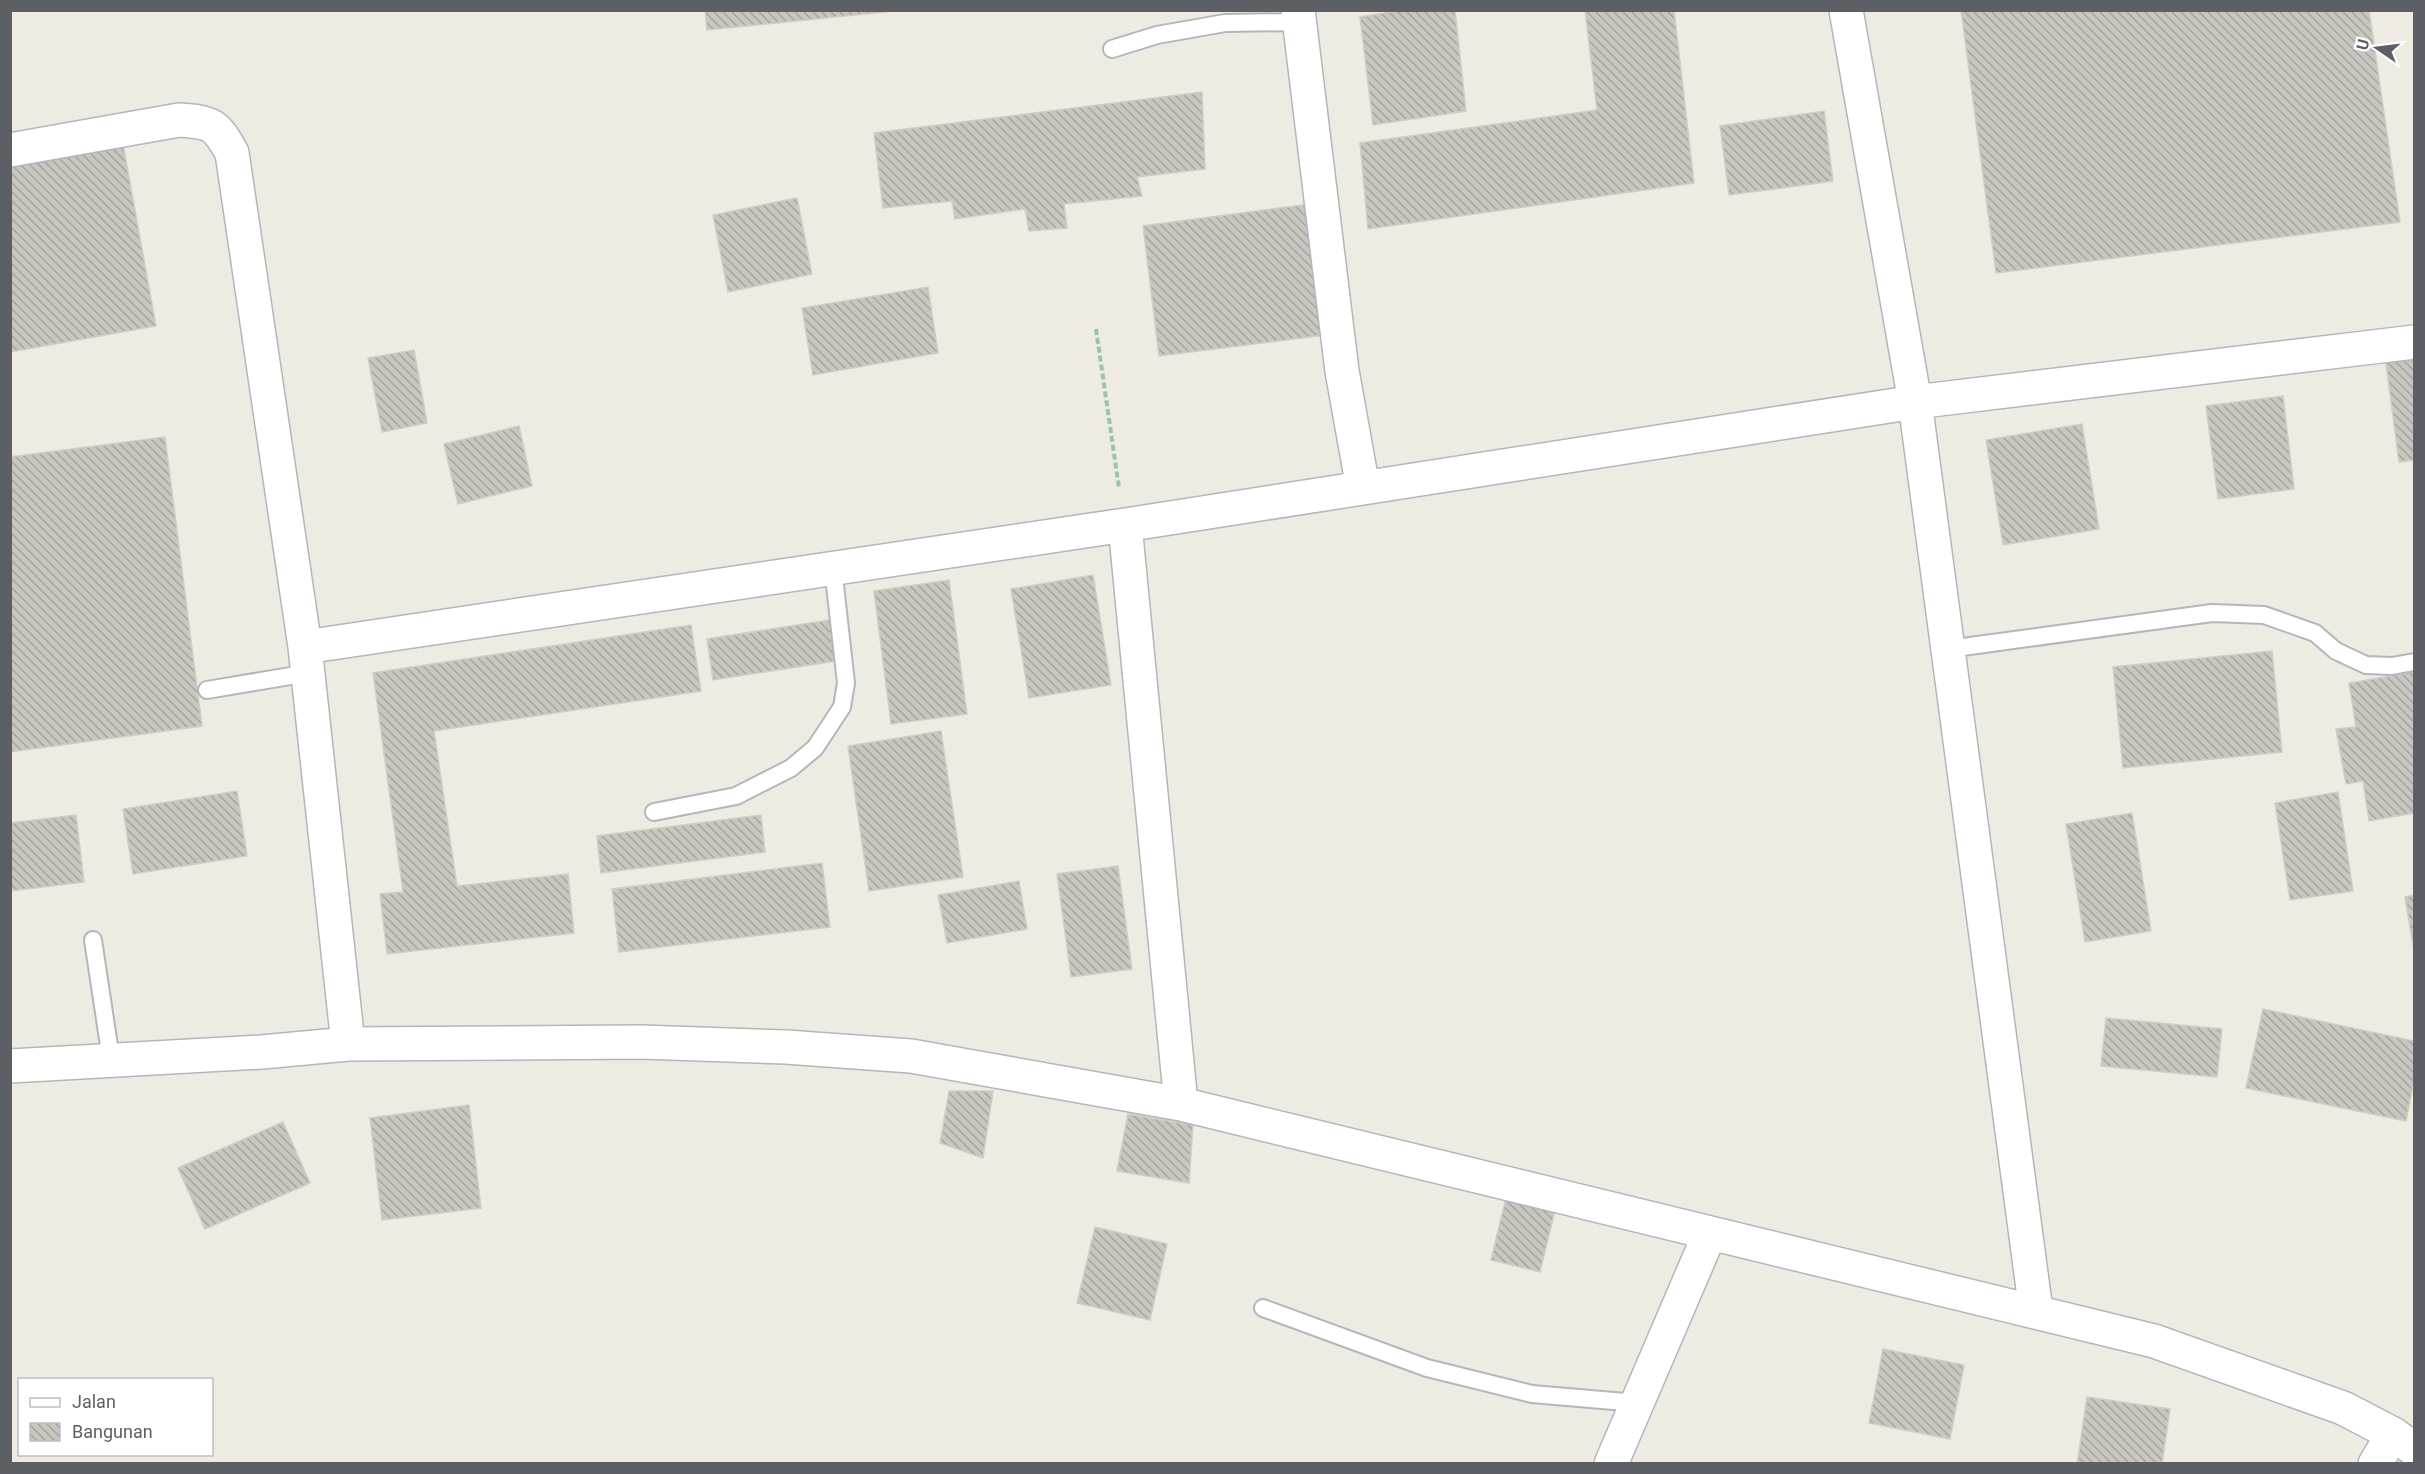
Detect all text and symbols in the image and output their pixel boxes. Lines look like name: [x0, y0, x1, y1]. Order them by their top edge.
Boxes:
north arrow: [2347, 18, 2407, 78]
text: U: [2352, 37, 2373, 52]
legend: [18, 1378, 213, 1456]
text: Jalan: [72, 1391, 116, 1412]
text: Bangunan: [72, 1421, 153, 1442]

